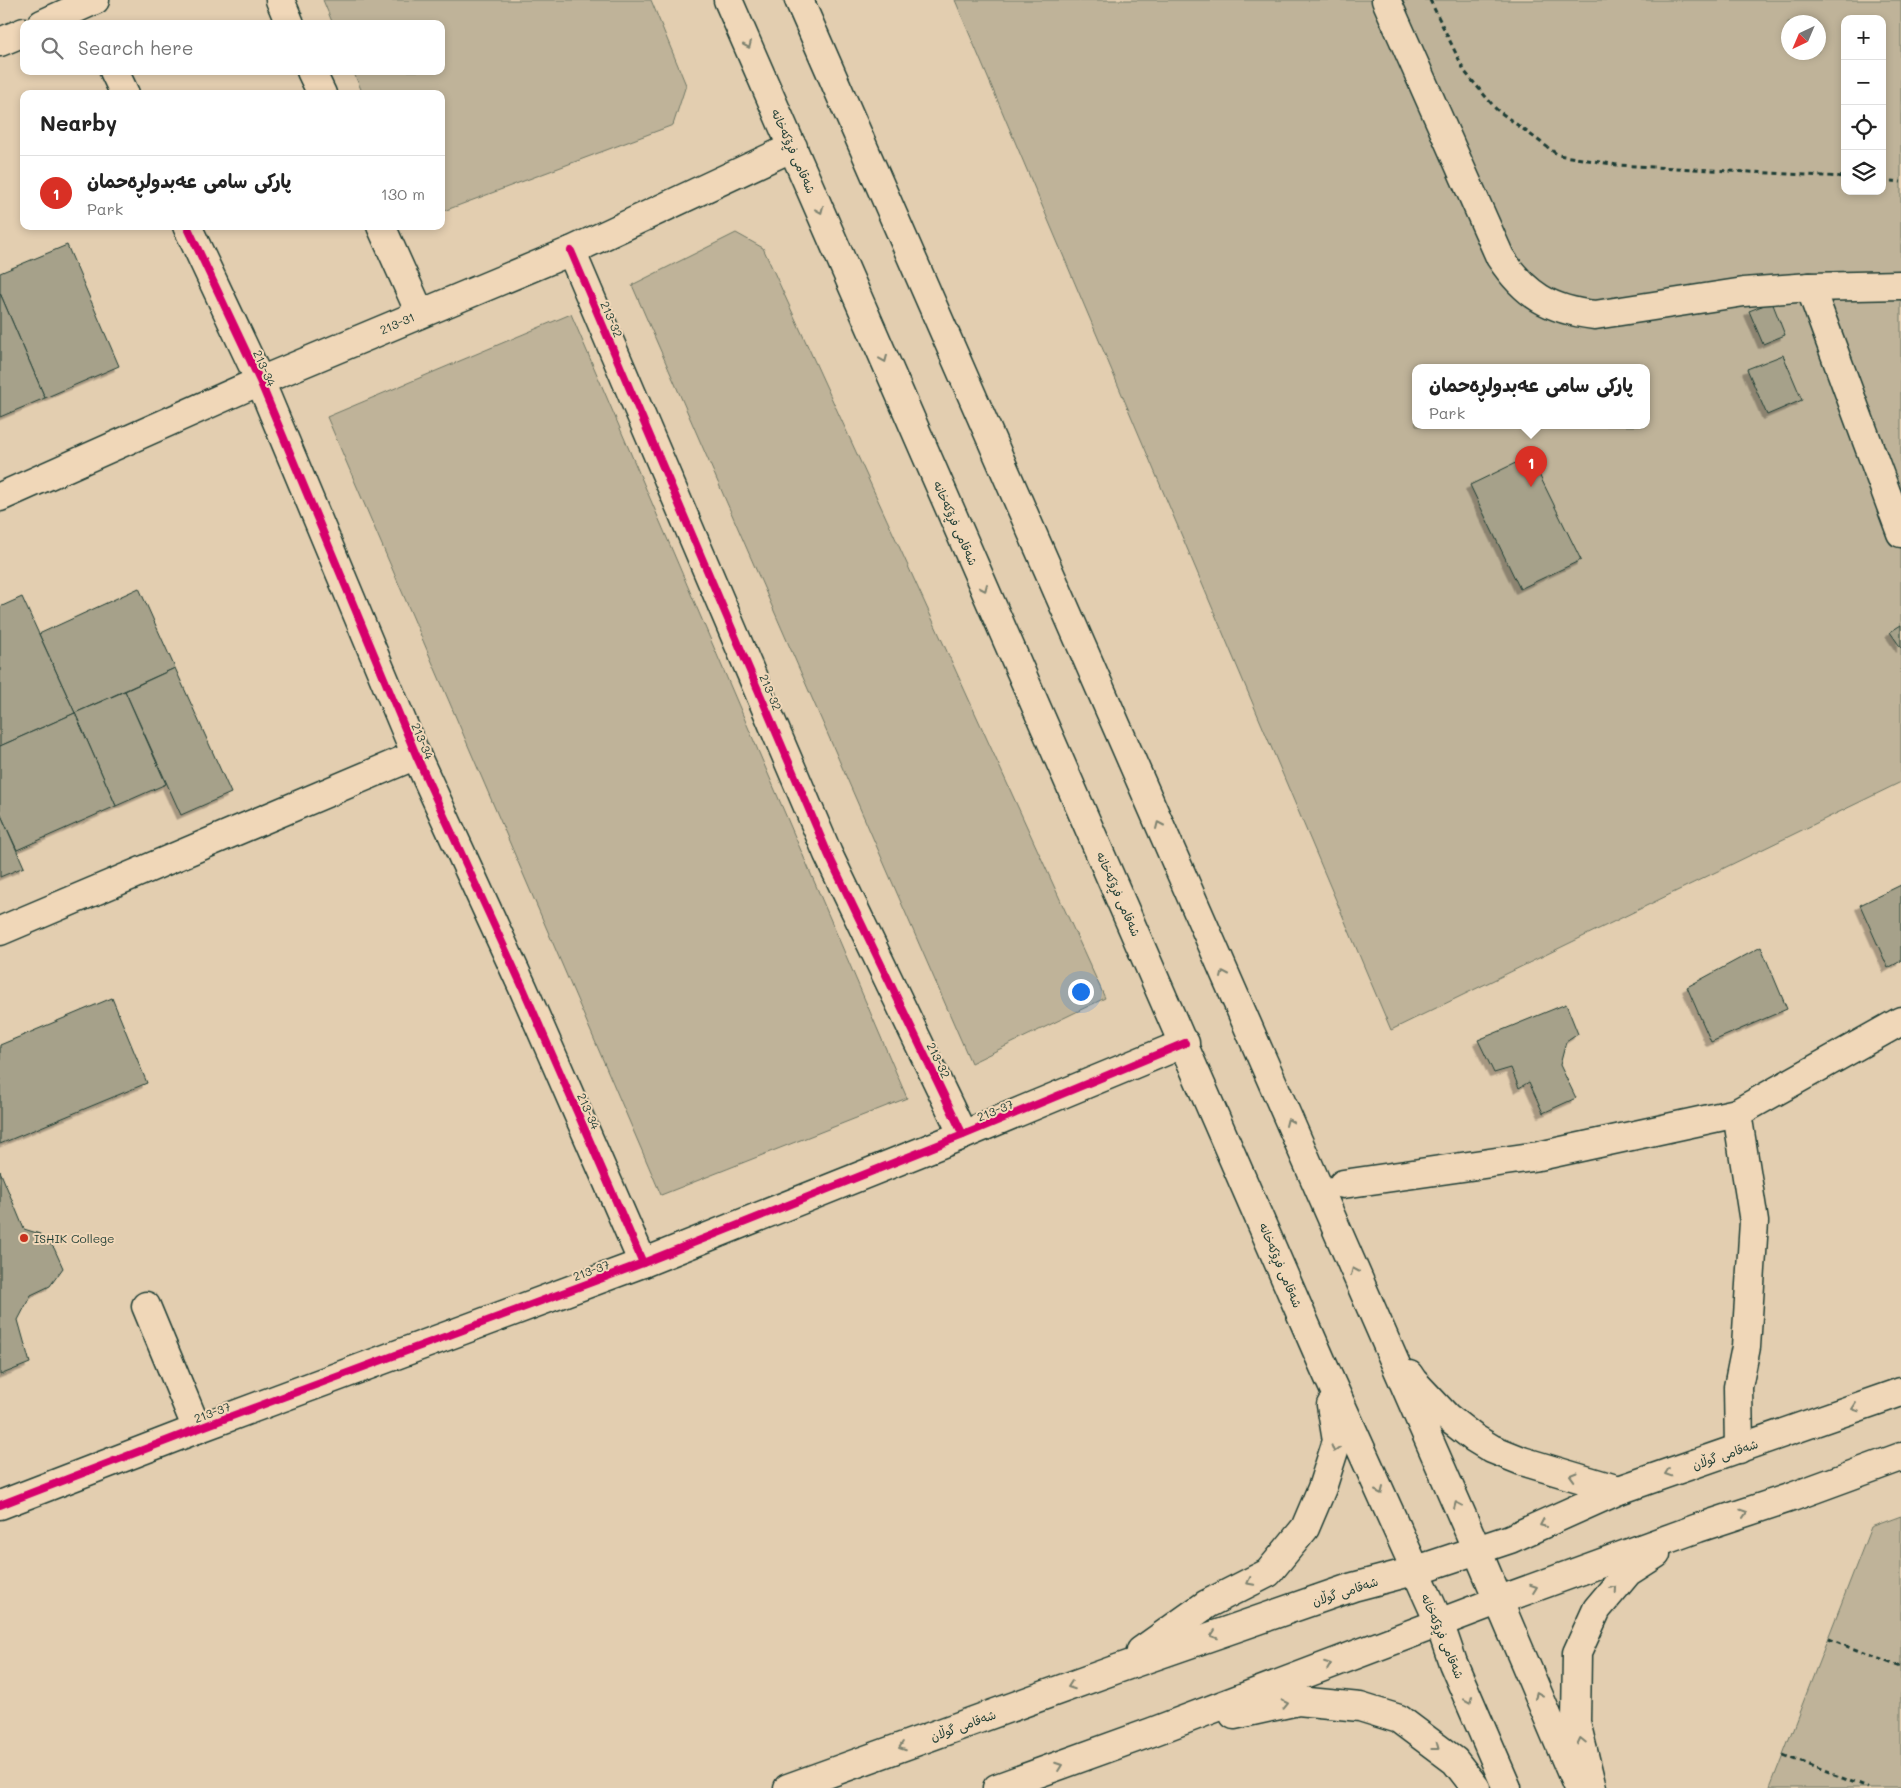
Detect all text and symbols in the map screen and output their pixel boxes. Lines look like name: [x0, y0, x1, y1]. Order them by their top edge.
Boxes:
north arrow: [1781, 15, 1826, 60]
map controls: [1841, 15, 1886, 195]
button: +: [1841, 15, 1886, 60]
search box: [20, 20, 445, 75]
icon: search: [38, 34, 66, 62]
text: Search here: [78, 35, 194, 60]
one-way arrow: [741, 40, 752, 49]
button: −: [1841, 60, 1886, 105]
button: locate: [1841, 105, 1886, 150]
street label: شەقامی فڕۆکەخانە: [766, 106, 820, 197]
text: Nearby: [40, 109, 117, 136]
button: layers: [1841, 150, 1886, 195]
text: پارکی سامی عەبدولڕەحمان: [87, 168, 291, 193]
text: 1: [52, 183, 60, 204]
text: 130 m: [381, 183, 425, 204]
text: Park: [87, 198, 123, 219]
one-way arrow: [813, 205, 824, 214]
street label: 213-32: [597, 298, 627, 340]
street label: 213-31: [377, 308, 417, 338]
street label: 213-34: [250, 347, 280, 389]
one-way arrow: [877, 354, 888, 363]
popup: [1412, 364, 1650, 429]
text: پارکی سامی عەبدولڕەحمان: [1429, 372, 1633, 397]
text: Park: [1429, 402, 1465, 423]
pin: 1: [1515, 446, 1547, 487]
street label: شەقامی فڕۆکەخانە: [928, 478, 982, 569]
one-way arrow: [978, 583, 989, 592]
street label: 213-32: [756, 671, 786, 713]
street label: 213-34: [408, 720, 438, 762]
one-way arrow: [1155, 821, 1166, 830]
street label: شەقامی فڕۆکەخانە: [1091, 849, 1145, 940]
one-way arrow: [1220, 970, 1231, 979]
your location: [1068, 979, 1094, 1005]
street label: 213-32: [924, 1039, 954, 1081]
street label: 213-34: [574, 1090, 604, 1132]
street label: 213-37: [974, 1095, 1016, 1125]
one-way arrow: [1285, 1118, 1296, 1127]
street label: شەقامی فڕۆکەخانە: [1253, 1220, 1306, 1311]
place label: ISHIK College: [34, 1230, 114, 1246]
marker: ISHIK College: [18, 1232, 30, 1244]
street label: 213-37: [570, 1256, 612, 1284]
one-way arrow: [1350, 1267, 1361, 1276]
street label: 213-37: [191, 1398, 233, 1426]
one-way arrow: [1851, 1403, 1860, 1413]
street label: شەقامی گوڵان: [1690, 1435, 1760, 1474]
one-way arrow: [1330, 1444, 1340, 1453]
one-way arrow: [1665, 1467, 1673, 1477]
one-way arrow: [1569, 1471, 1577, 1481]
one-way arrow: [1374, 1486, 1384, 1495]
one-way arrow: [1452, 1501, 1463, 1510]
one-way arrow: [1739, 1508, 1748, 1518]
one-way arrow: [1539, 1517, 1548, 1528]
street label: شەقامی گوڵان: [1310, 1573, 1380, 1610]
one-way arrow: [1247, 1576, 1256, 1586]
one-way arrow: [1529, 1584, 1538, 1594]
one-way arrow: [1608, 1586, 1616, 1595]
street label: شەقامی فڕۆکەخانە: [1415, 1591, 1468, 1682]
one-way arrow: [1210, 1629, 1219, 1639]
one-way arrow: [1323, 1660, 1332, 1671]
one-way arrow: [1067, 1680, 1076, 1690]
one-way arrow: [1533, 1691, 1544, 1700]
one-way arrow: [1463, 1695, 1474, 1704]
one-way arrow: [1281, 1699, 1290, 1710]
street label: شەقامی گوڵان: [928, 1706, 998, 1745]
one-way arrow: [1576, 1736, 1587, 1745]
one-way arrow: [898, 1741, 907, 1751]
one-way arrow: [1430, 1741, 1440, 1750]
one-way arrow: [1054, 1762, 1063, 1772]

